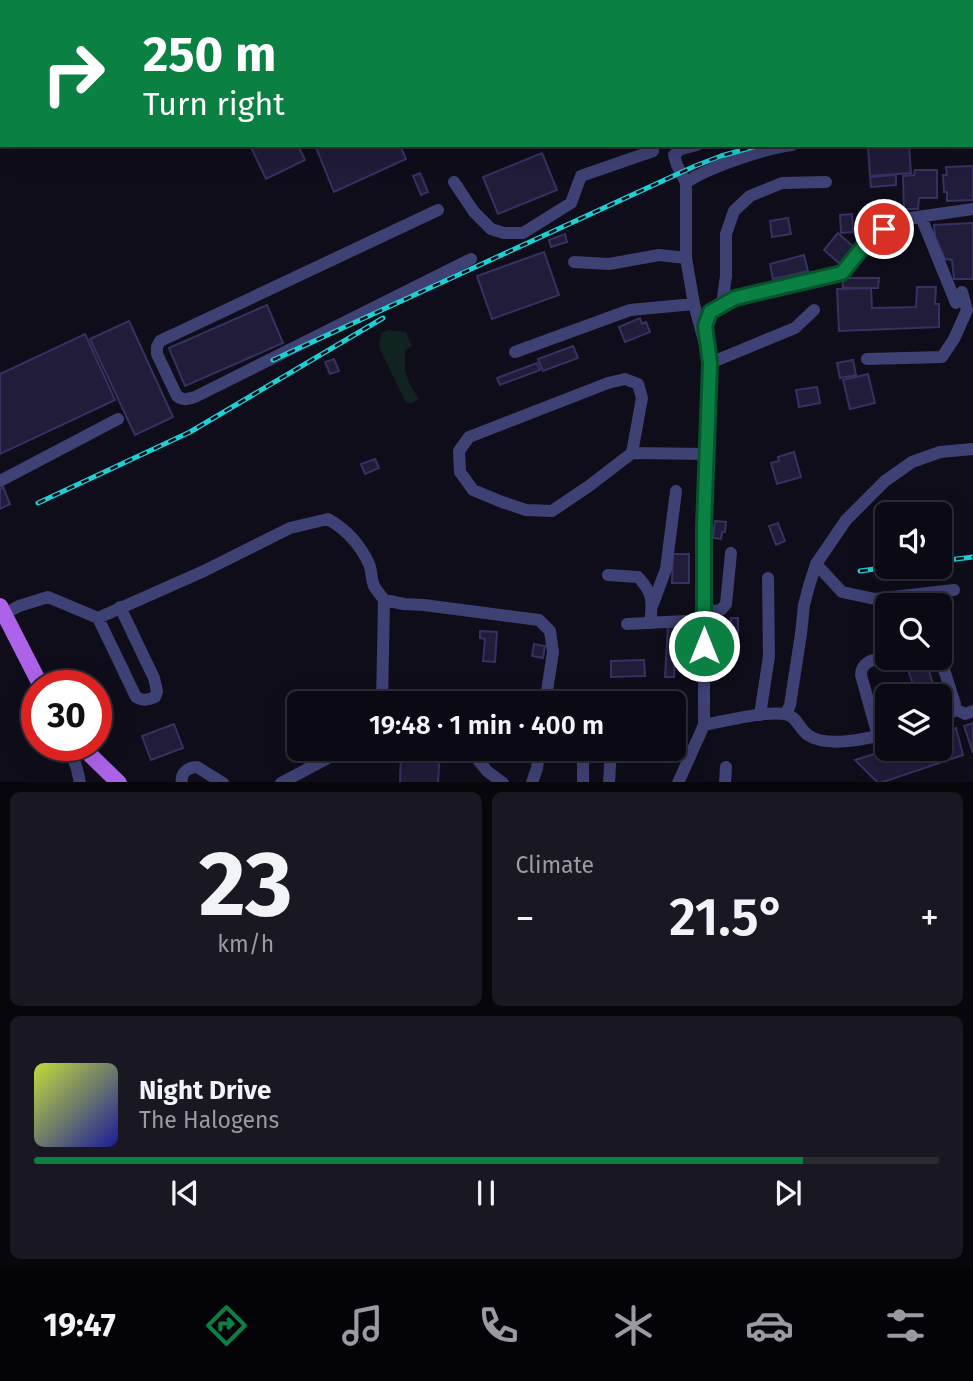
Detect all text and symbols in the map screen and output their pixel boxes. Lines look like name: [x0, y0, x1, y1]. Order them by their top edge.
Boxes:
text: 250 m: [143, 25, 276, 84]
icon: right: [28, 28, 119, 119]
text: Turn right: [143, 85, 285, 123]
pin: [854, 199, 914, 259]
icon: arrive: [865, 210, 903, 248]
map controls: [875, 502, 952, 761]
button: sound: [875, 502, 952, 579]
button: search: [875, 593, 952, 670]
position arrow: [667, 609, 741, 683]
speed limit sign: 30: [21, 670, 112, 761]
button: layers: [875, 684, 952, 761]
text: 19:48 · 1 min · 400 m: [369, 710, 604, 741]
text: 23: [199, 830, 293, 939]
text: Climate: [516, 851, 594, 879]
text: 21.5°: [669, 886, 785, 949]
text: −: [516, 895, 535, 941]
text: +: [920, 895, 939, 941]
text: km/h: [217, 930, 274, 958]
text: Night Drive: [139, 1075, 271, 1106]
text: The Halogens: [139, 1106, 279, 1134]
icon: previous: [166, 1174, 204, 1212]
icon: pause: [467, 1174, 505, 1212]
icon: next: [769, 1174, 807, 1212]
icon: directions: [202, 1301, 251, 1350]
icon: music: [338, 1301, 387, 1350]
icon: phone: [474, 1301, 523, 1350]
icon: climate: [609, 1301, 658, 1350]
icon: car: [745, 1301, 794, 1350]
icon: filters: [881, 1301, 930, 1350]
text: 19:47: [43, 1306, 116, 1344]

